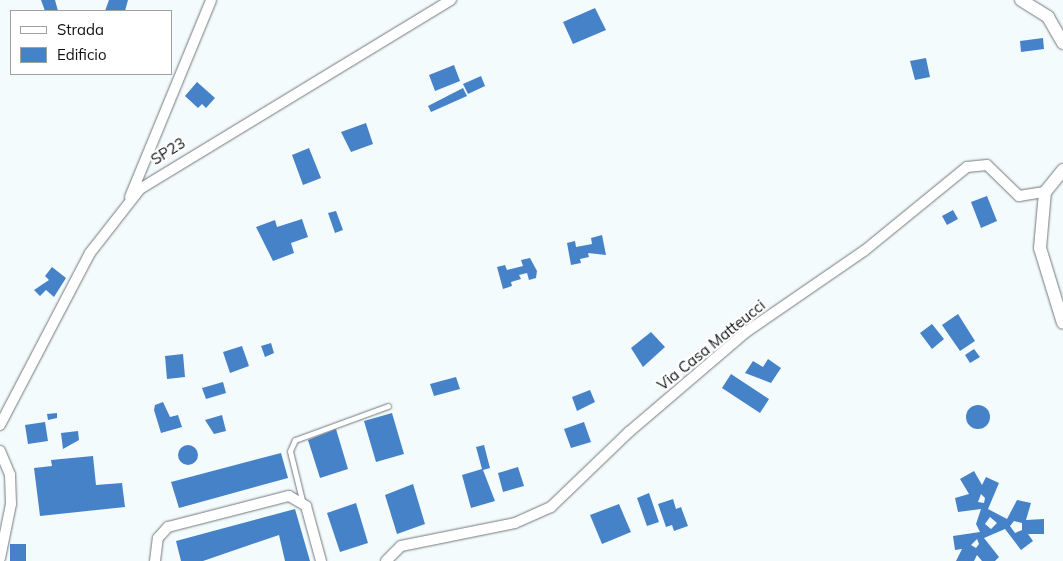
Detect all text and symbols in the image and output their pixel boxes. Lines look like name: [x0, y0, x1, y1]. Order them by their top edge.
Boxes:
legend: [10, 10, 172, 75]
text: Strada: [57, 20, 104, 39]
text: Edificio: [57, 45, 107, 64]
street label: SP23: [147, 134, 189, 168]
street label: Via Casa Matteucci: [653, 296, 769, 394]

